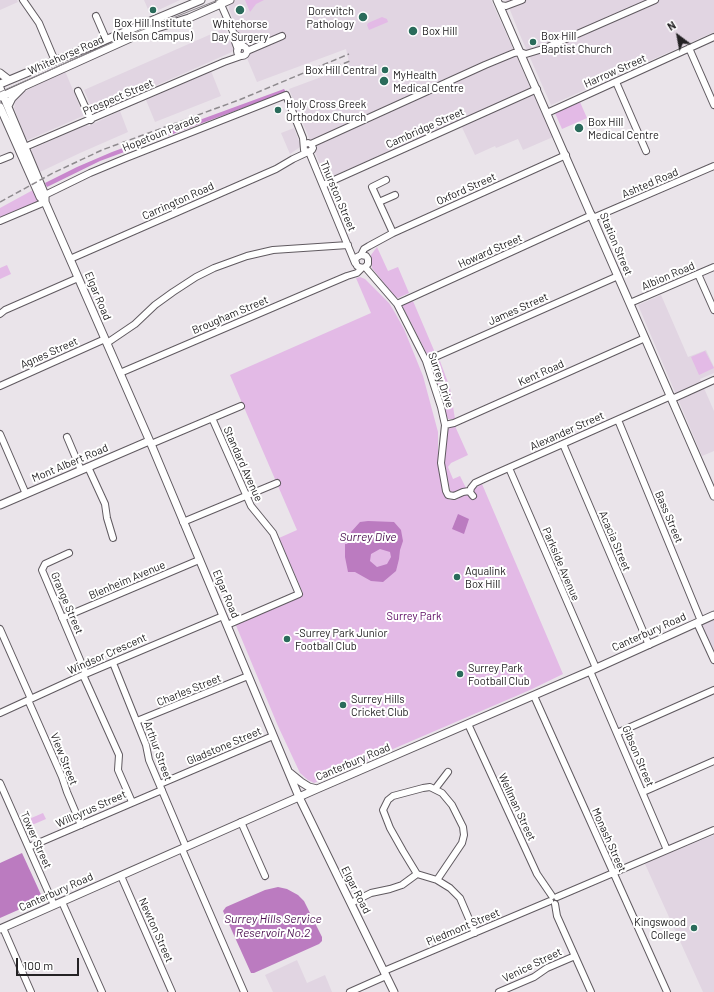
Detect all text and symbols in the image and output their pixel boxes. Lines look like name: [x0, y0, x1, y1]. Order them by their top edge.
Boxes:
marker: Whitehorse Day Surgery: [234, 4, 246, 16]
place label: Dorevitch Pathology: [307, 4, 354, 30]
marker: Box Hill Institute (Nelson Campus): [148, 5, 158, 15]
marker: Dorevitch Pathology: [357, 11, 369, 23]
place label: Box Hill Institute (Nelson Campus): [113, 16, 193, 42]
north arrow: [658, 16, 698, 56]
place label: Whitehorse Day Surgery: [212, 17, 268, 43]
text: N: [665, 18, 678, 33]
place label: Box Hill: [422, 24, 457, 38]
marker: Box Hill: [407, 25, 419, 37]
place label: Box Hill Baptist Church: [541, 29, 612, 55]
street label: Whitehorse Road: [26, 32, 106, 78]
marker: Box Hill Baptist Church: [528, 37, 538, 47]
street label: Harrow Street: [582, 51, 648, 91]
place label: Box Hill Central: [305, 63, 377, 77]
marker: Box Hill Central: [380, 65, 390, 75]
place label: MyHealth Medical Centre: [393, 68, 464, 94]
marker: MyHealth Medical Centre: [378, 75, 390, 87]
street label: Prospect Street: [81, 76, 155, 118]
place label: Holy Cross Greek Orthodox Church: [286, 97, 366, 123]
marker: Holy Cross Greek Orthodox Church: [273, 105, 283, 115]
street label: Cambridge Street: [384, 105, 466, 151]
street label: Hopetoun Parade: [120, 111, 202, 155]
place label: Box Hill Medical Centre: [588, 115, 659, 141]
marker: Box Hill Medical Centre: [573, 122, 585, 134]
street label: Thurston Street: [317, 159, 359, 233]
street label: Ashted Road: [620, 165, 680, 201]
street label: Oxford Street: [434, 170, 498, 208]
street label: Carrington Road: [140, 179, 216, 223]
street label: Station Street: [597, 211, 635, 277]
street label: Howard Street: [456, 231, 524, 271]
street label: Albion Road: [639, 259, 697, 293]
street label: Elgar Road: [82, 270, 114, 322]
street label: James Street: [486, 290, 550, 328]
street label: Brougham Street: [190, 293, 270, 337]
street label: Agnes Street: [18, 334, 80, 372]
street label: Surrey Drive: [425, 351, 457, 409]
street label: Kent Road: [516, 357, 566, 389]
street label: Alexander Street: [528, 409, 606, 453]
street label: Standard Avenue: [221, 424, 265, 504]
street label: Mont Albert Road: [30, 441, 110, 485]
street label: Bass Street: [652, 489, 686, 545]
street label: Acacia Street: [596, 509, 634, 573]
street label: Parkside Avenue: [540, 525, 582, 603]
water label: Surrey Dive: [340, 530, 396, 544]
street label: Blenheim Avenue: [87, 558, 167, 602]
place label: Aqualink Box Hill: [465, 564, 506, 590]
street label: Elgar Road: [210, 568, 242, 620]
street label: Grange Street: [48, 570, 86, 636]
marker: Aqualink Box Hill: [452, 572, 462, 582]
park label: Surrey Park: [387, 609, 441, 623]
street label: Canterbury Road: [610, 610, 688, 654]
place label: -Surrey Park Junior Football Club: [295, 626, 387, 652]
street label: Windsor Crescent: [66, 631, 148, 677]
marker: -Surrey Park Junior Football Club: [282, 634, 292, 644]
place label: Surrey Park Football Club: [468, 661, 530, 687]
marker: Surrey Park Football Club: [455, 669, 465, 679]
street label: Charles Street: [155, 671, 223, 709]
place label: Surrey Hills Cricket Club: [351, 692, 409, 718]
marker: Surrey Hills Cricket Club: [338, 700, 348, 710]
street label: Arthur Street: [141, 719, 175, 783]
street label: Gladstone Street: [185, 724, 263, 768]
street label: Gibson Street: [619, 724, 657, 788]
street label: View Street: [48, 731, 80, 787]
street label: Canterbury Road: [314, 740, 392, 784]
street label: Wellman Street: [496, 771, 538, 843]
street label: Willcyrus Street: [54, 788, 128, 830]
street label: Monash Street: [589, 806, 629, 874]
street label: Tower Street: [18, 809, 54, 871]
street label: Elgar Road: [338, 864, 374, 916]
street label: Canterbury Road: [17, 870, 95, 914]
street label: Newton Street: [136, 896, 176, 964]
street label: Piedmont Street: [424, 906, 502, 948]
water label: Surrey Hills Service Reservoir No.2: [224, 912, 322, 940]
place label: Kingswood College: [634, 915, 686, 941]
marker: Kingswood College: [689, 923, 699, 933]
street label: Venice Street: [500, 945, 564, 985]
scale bar: [18, 950, 81, 976]
text: 100 m: [23, 958, 53, 972]

